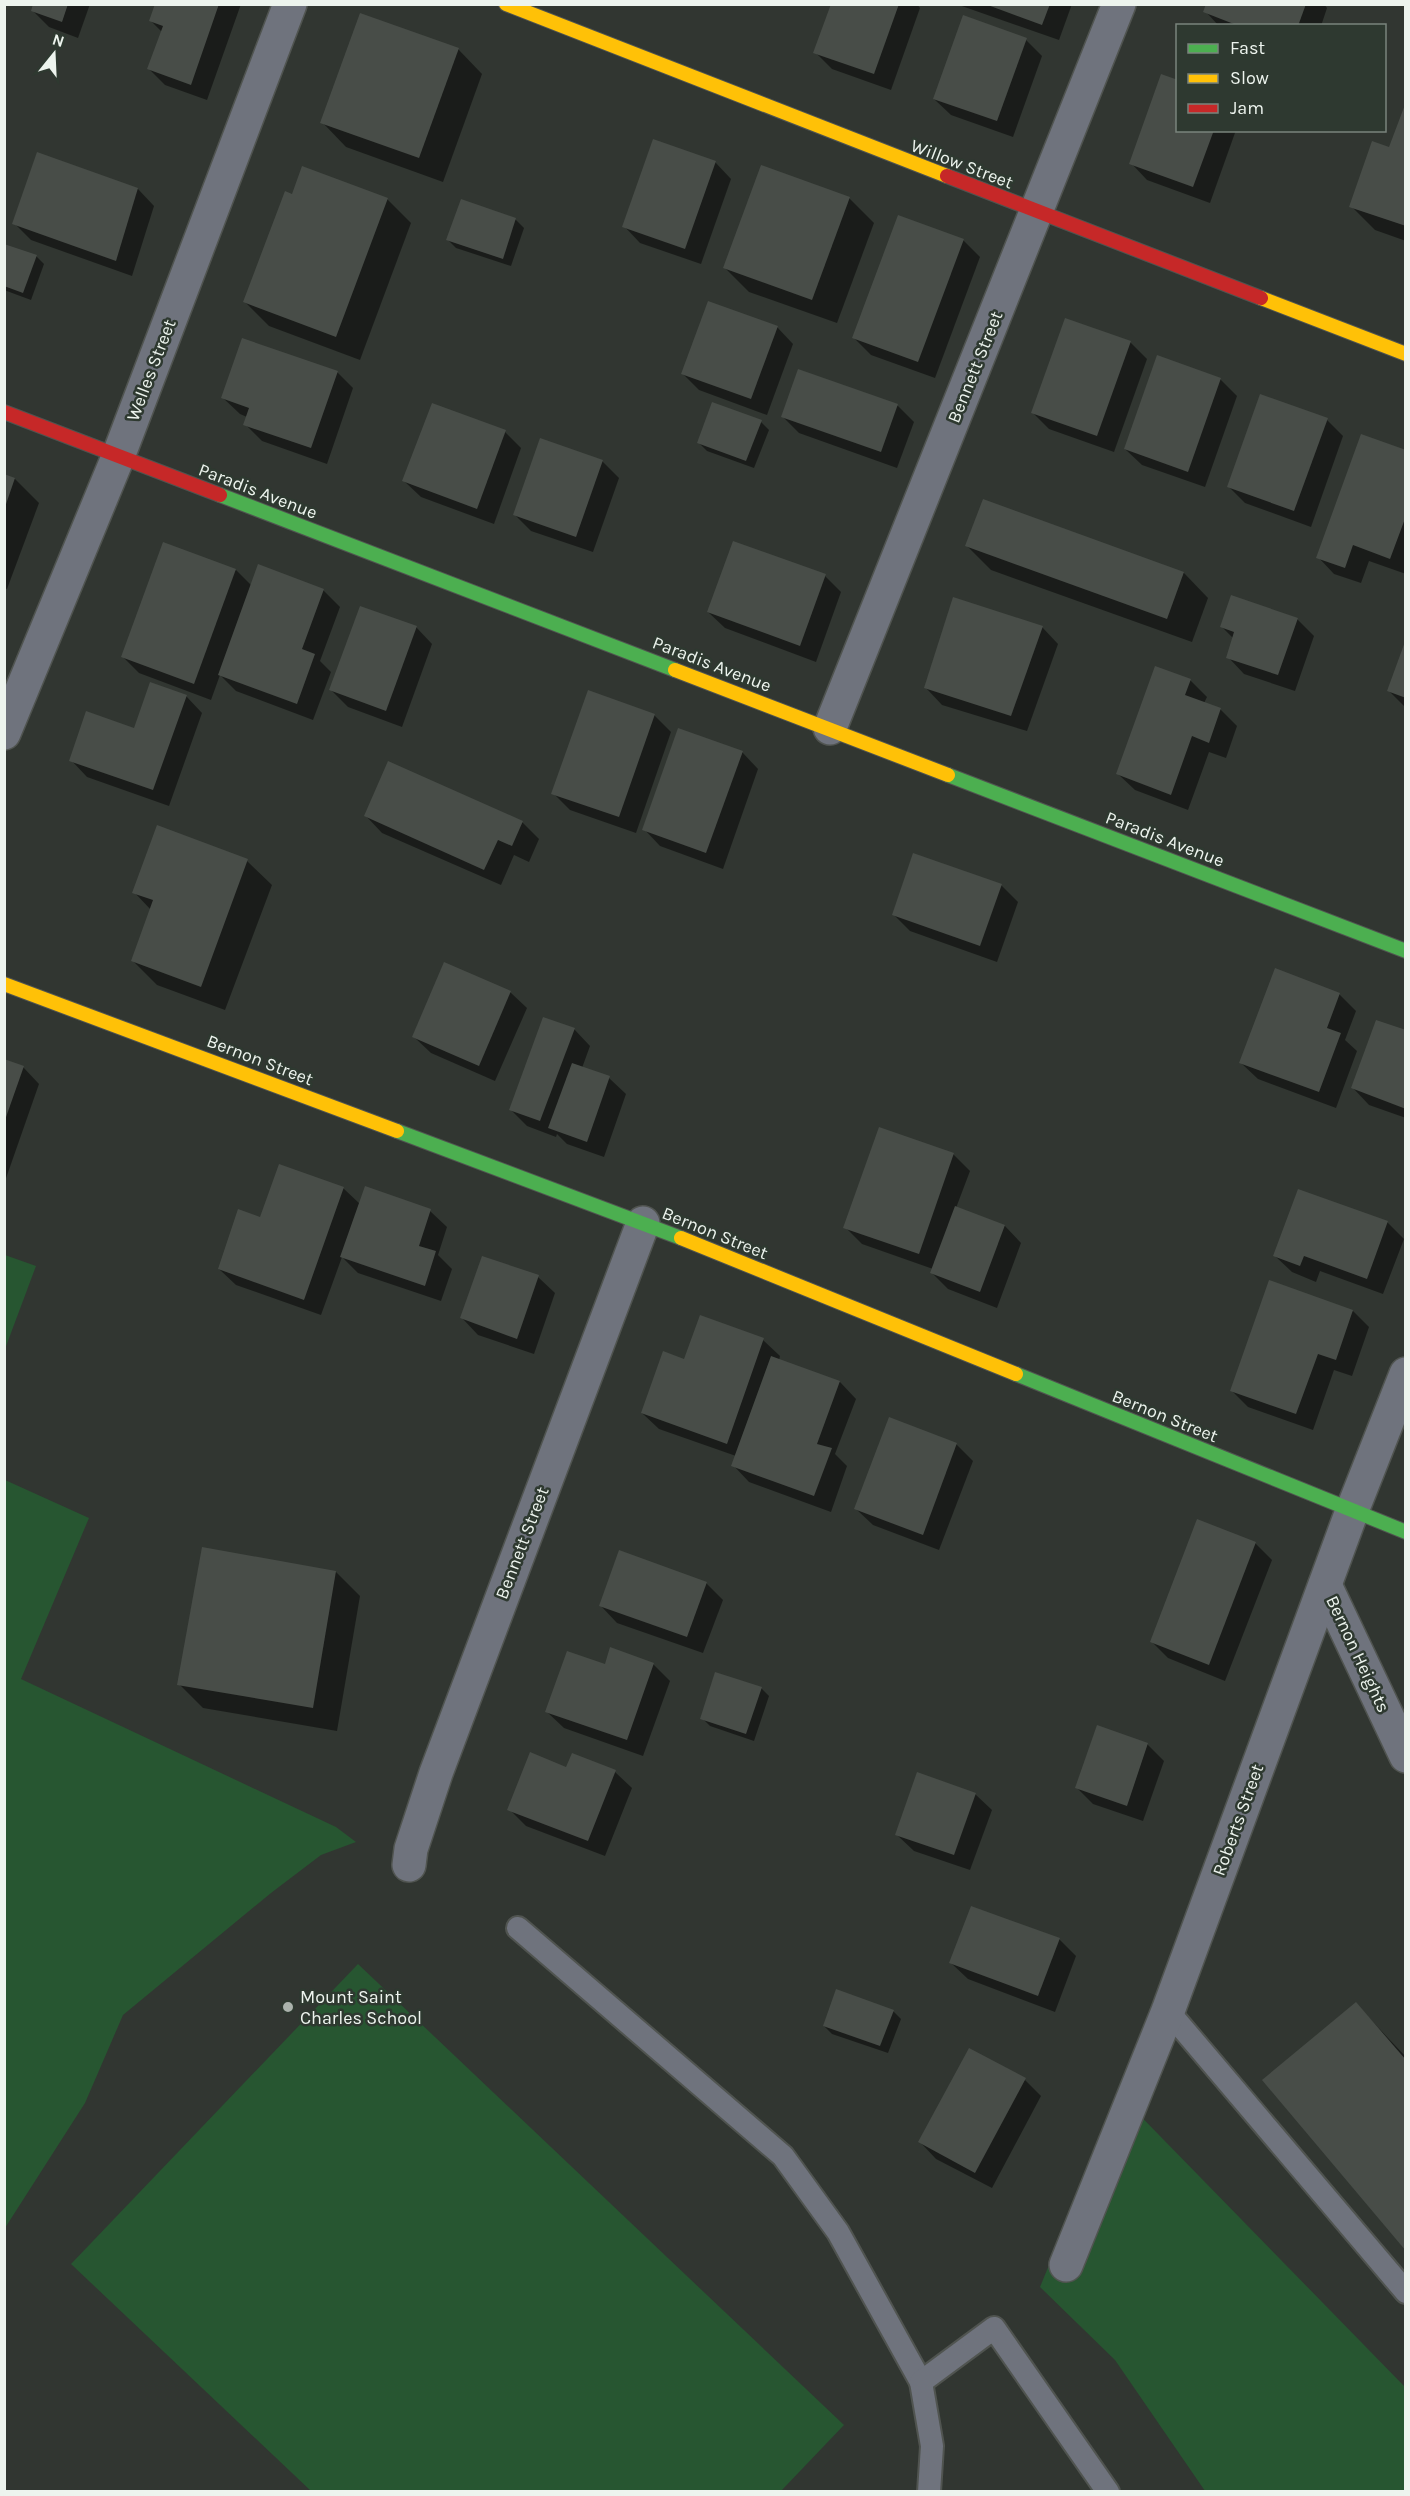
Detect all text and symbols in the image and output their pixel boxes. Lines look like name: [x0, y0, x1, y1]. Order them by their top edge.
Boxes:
north arrow: [24, 24, 84, 84]
legend: [1176, 24, 1386, 132]
text: N: [50, 29, 67, 51]
text: Fast: [1230, 37, 1265, 59]
text: Slow: [1230, 67, 1269, 89]
text: Jam: [1230, 97, 1264, 119]
street label: Willow Street: [908, 134, 1017, 194]
street label: Bennett Street: [943, 308, 1008, 426]
street label: Welles Street: [122, 316, 181, 424]
street label: Paradis Avenue: [196, 458, 320, 524]
street label: Paradis Avenue: [650, 631, 774, 697]
street label: Paradis Avenue: [1103, 806, 1227, 872]
street label: Bernon Street: [204, 1030, 317, 1090]
street label: Bernon Street: [659, 1202, 771, 1264]
street label: Bernon Street: [1109, 1385, 1221, 1447]
street label: Bennett Street: [490, 1483, 554, 1602]
street label: Bernon Heights: [1321, 1592, 1395, 1716]
street label: Roberts Street: [1208, 1761, 1268, 1879]
place label: Mount Saint Charles School: [300, 1986, 422, 2029]
marker: Mount Saint Charles School: [281, 2000, 295, 2014]

